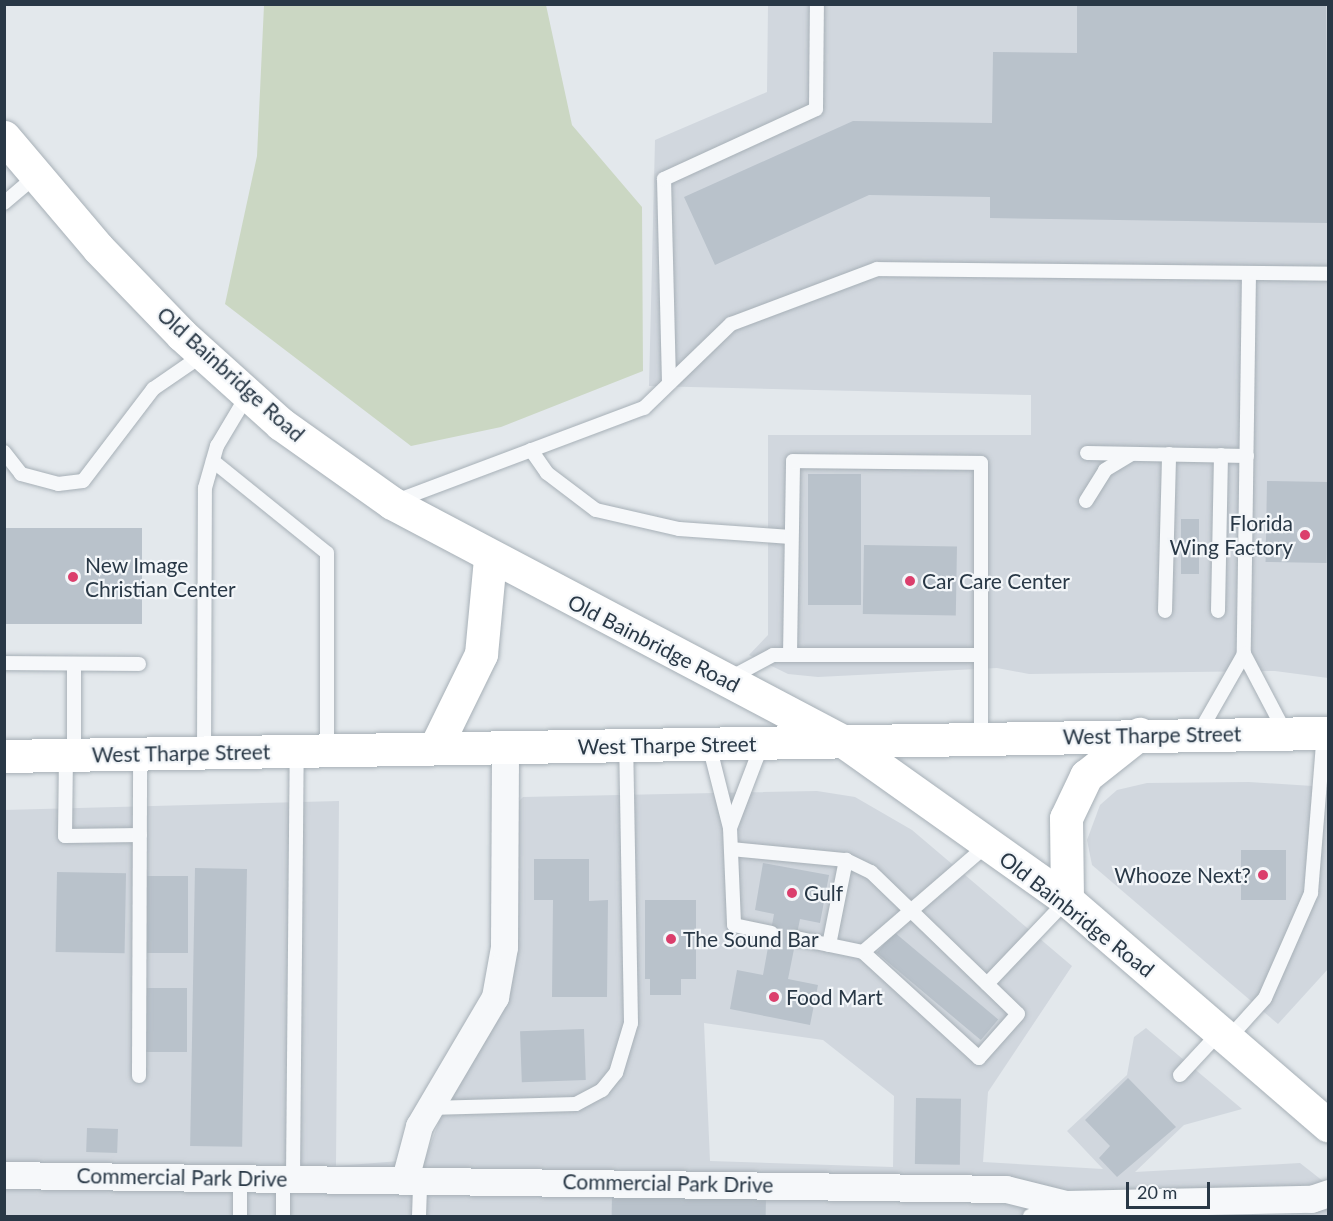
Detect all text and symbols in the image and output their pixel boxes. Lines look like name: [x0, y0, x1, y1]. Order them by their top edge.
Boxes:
street label: Old Bainbridge Road: [152, 301, 310, 447]
place label: Florida Wing Factory: [1170, 510, 1293, 560]
marker: Florida Wing Factory: [1298, 528, 1312, 542]
place label: New Image Christian Center: [85, 552, 236, 602]
place label: Car Care Center: [922, 568, 1070, 594]
marker: New Image Christian Center: [66, 570, 80, 584]
marker: Car Care Center: [903, 574, 917, 588]
street label: Old Bainbridge Road: [564, 589, 744, 697]
street label: West Tharpe Street: [1062, 721, 1242, 749]
street label: West Tharpe Street: [577, 731, 757, 759]
street label: West Tharpe Street: [91, 739, 271, 767]
street label: Old Bainbridge Road: [995, 846, 1159, 982]
place label: Whooze Next?: [1114, 862, 1251, 888]
marker: Whooze Next?: [1256, 868, 1270, 882]
place label: Gulf: [804, 880, 843, 906]
marker: Gulf: [785, 886, 799, 900]
place label: The Sound Bar: [683, 926, 819, 952]
marker: The Sound Bar: [664, 932, 678, 946]
place label: Food Mart: [786, 984, 883, 1010]
marker: Food Mart: [767, 990, 781, 1004]
street label: Commercial Park Drive: [76, 1163, 288, 1191]
street label: Commercial Park Drive: [562, 1169, 774, 1197]
scale bar: [1129, 1170, 1213, 1208]
text: 20 m: [1137, 1181, 1177, 1203]

